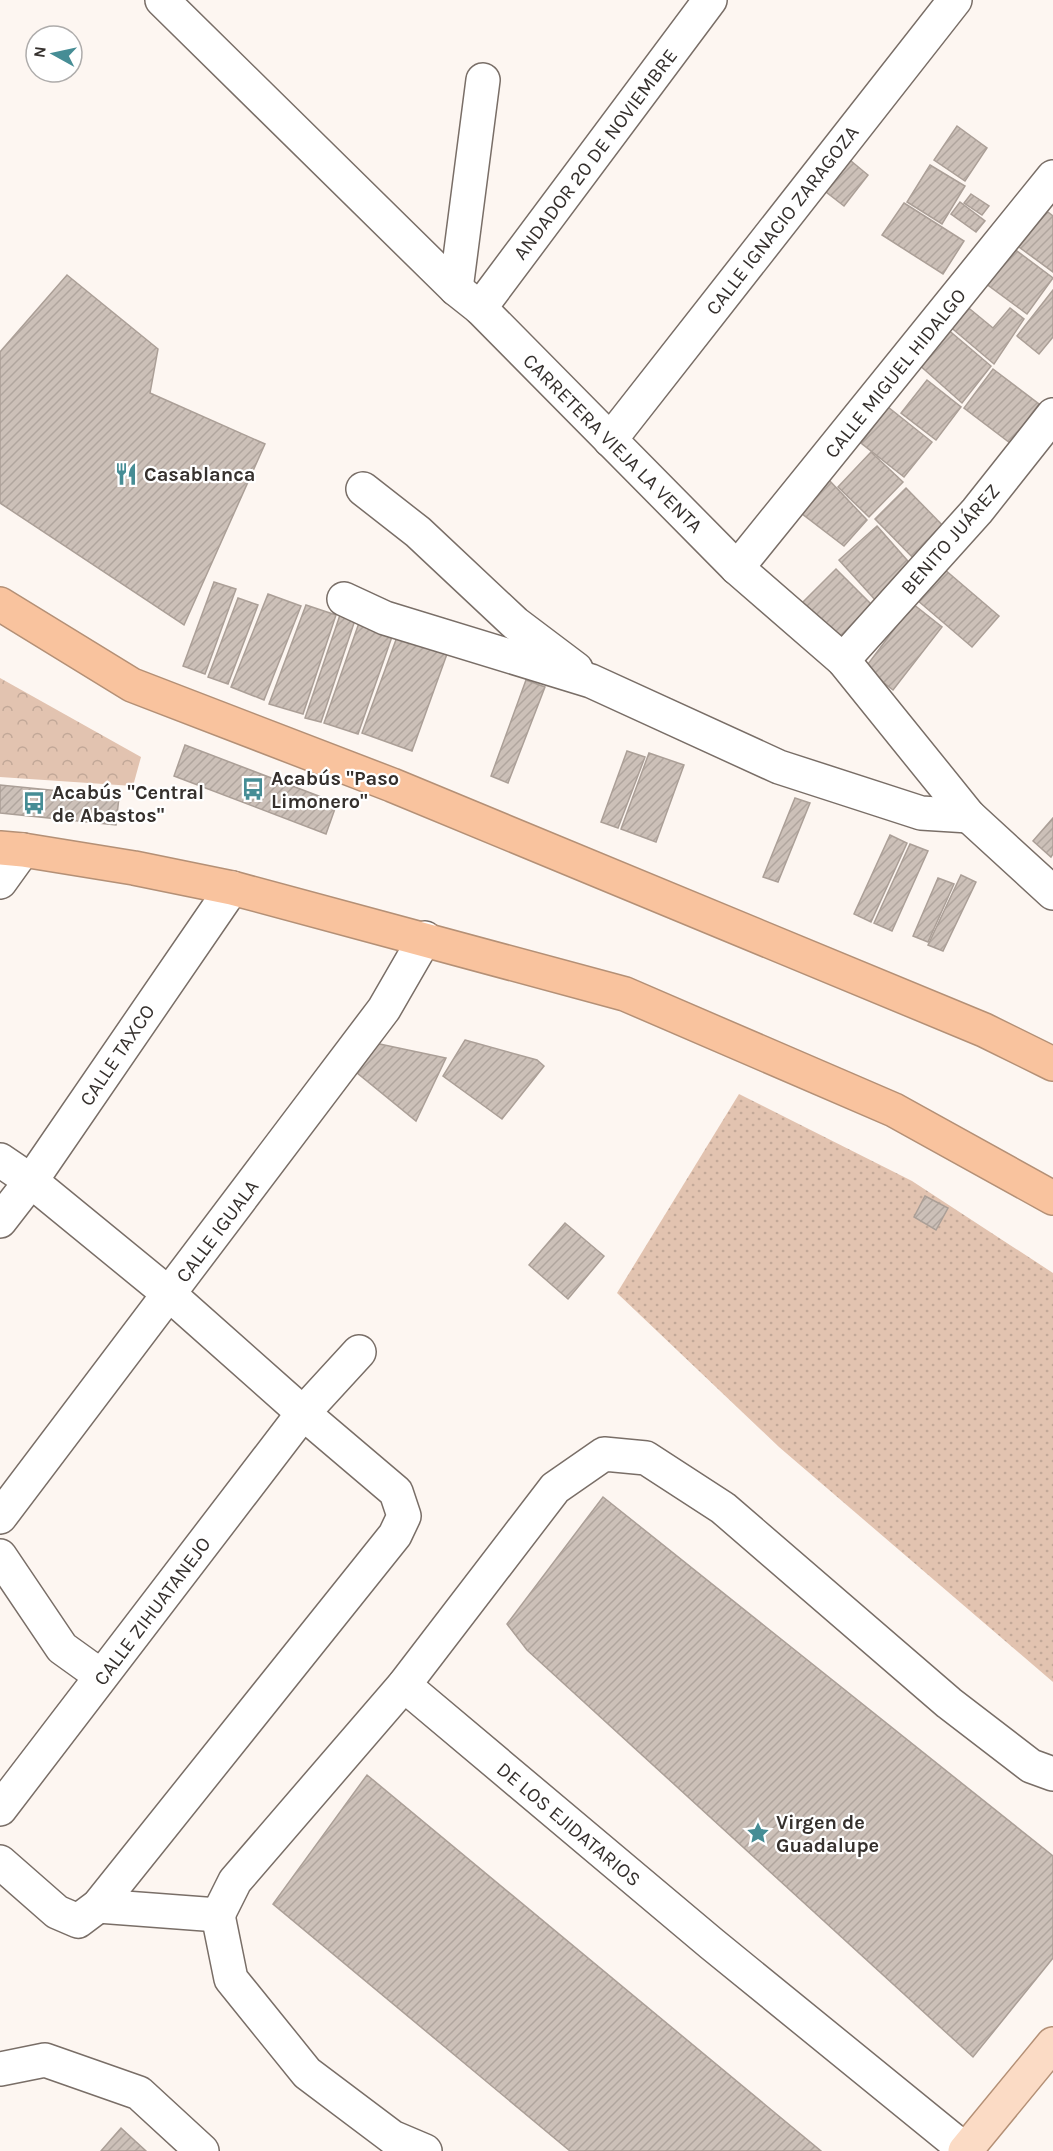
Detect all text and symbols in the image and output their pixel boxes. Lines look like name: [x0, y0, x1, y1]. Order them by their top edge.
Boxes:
north arrow: [24, 24, 84, 84]
street label: ANDADOR 20 DE NOVIEMBRE: [509, 44, 682, 264]
text: N: [29, 45, 50, 59]
street label: CALLE IGNACIO ZARAGOZA: [701, 121, 863, 319]
street label: CALLE MIGUEL HIDALGO: [820, 284, 971, 463]
street label: CARRETERA VIEJA LA VENTA: [518, 349, 707, 538]
restaurant icon: Casablanca: [113, 461, 139, 487]
place label: Casablanca: [144, 463, 255, 486]
street label: BENITO JUÁREZ: [895, 479, 1005, 599]
place label: Acabús "Paso Limonero": [271, 767, 399, 813]
bus stop icon: Acabús "Paso Limonero": [240, 776, 266, 802]
place label: Acabús "Central de Abastos": [52, 781, 204, 827]
bus stop icon: Acabús "Central de Abastos": [21, 790, 47, 816]
street label: CALLE TAXCO: [75, 1000, 160, 1110]
street label: CALLE IGUALA: [171, 1176, 263, 1287]
street label: CALLE ZIHUATANEJO: [89, 1533, 216, 1690]
street label: DE LOS EJIDATARIOS: [492, 1758, 645, 1891]
place label: Virgen de Guadalupe: [776, 1811, 879, 1857]
place icon: Virgen de Guadalupe: [745, 1820, 771, 1846]

